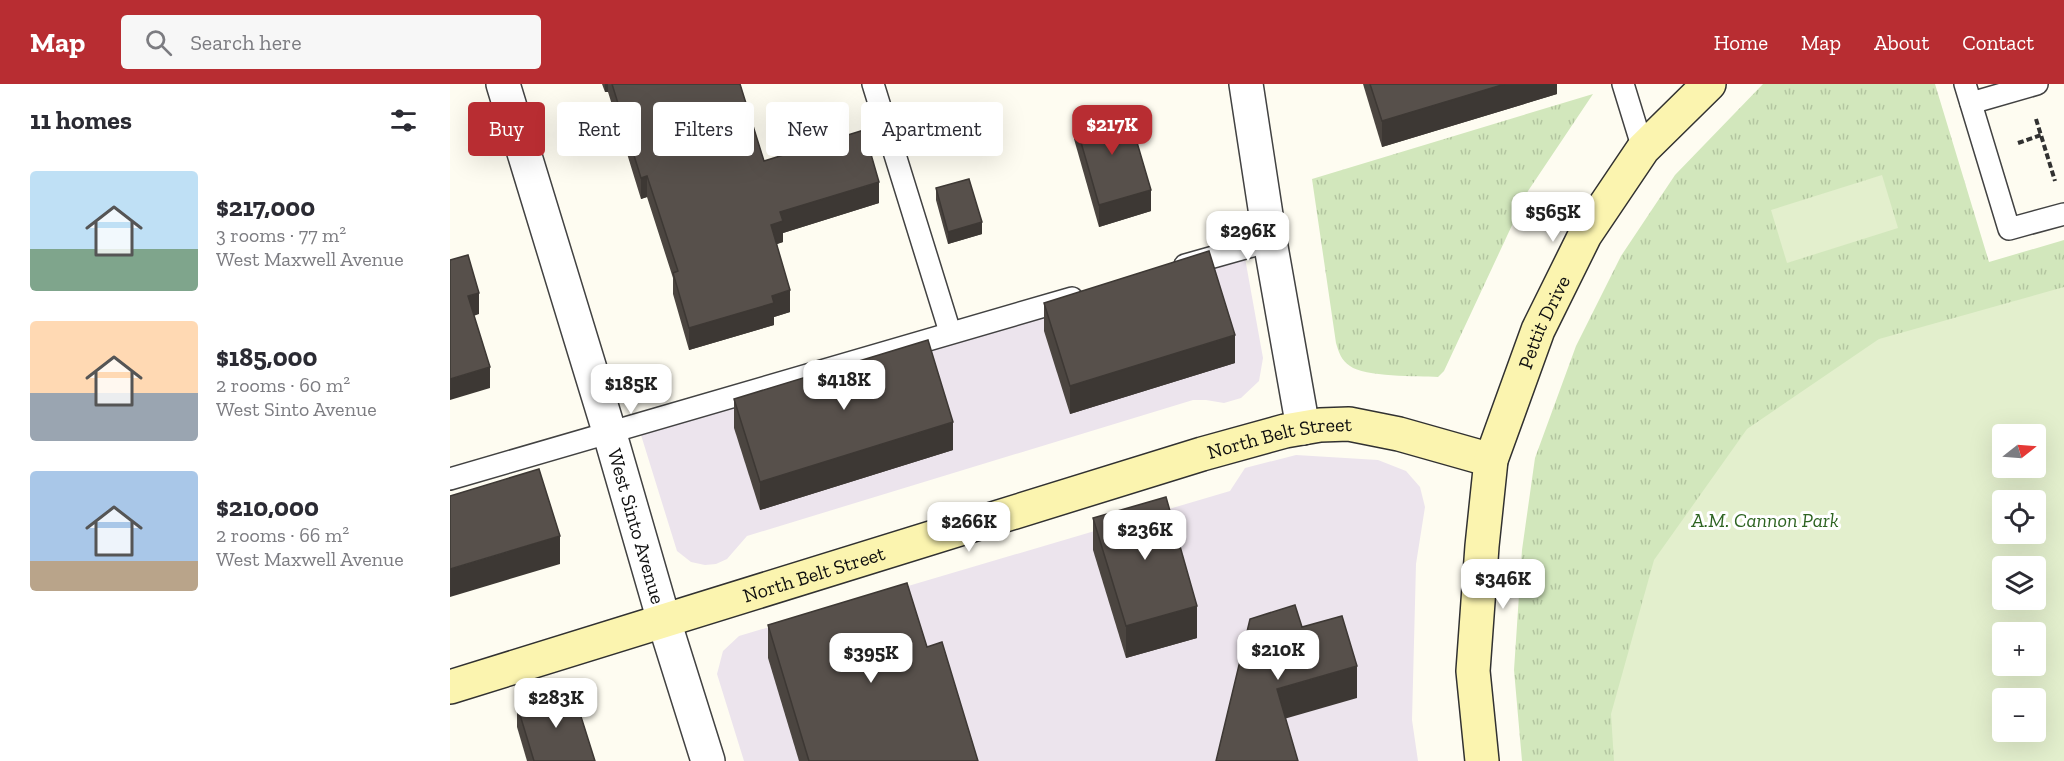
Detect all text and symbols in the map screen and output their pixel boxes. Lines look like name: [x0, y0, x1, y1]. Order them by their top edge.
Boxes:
search box: [121, 15, 541, 69]
text: Map: [30, 26, 85, 59]
icon: search: [142, 26, 175, 59]
text: Search here: [190, 29, 302, 56]
text: Home: [1714, 30, 1768, 55]
text: Map: [1801, 30, 1841, 55]
text: About: [1874, 30, 1929, 55]
text: Contact: [1962, 30, 2034, 55]
chip: Buy: [468, 102, 545, 156]
chip: Rent: [557, 102, 641, 156]
chip: Filters: [653, 102, 754, 156]
chip: New: [766, 102, 849, 156]
chip: Apartment: [861, 102, 1003, 156]
text: 11 homes: [30, 104, 132, 136]
icon: filters: [387, 104, 420, 137]
pin: $217K: [1070, 105, 1154, 156]
text: $217K: [1086, 112, 1138, 136]
text: $217,000: [216, 191, 315, 223]
pin: $565K: [1511, 192, 1595, 243]
icon: home: [78, 195, 150, 267]
text: $565K: [1526, 199, 1580, 223]
pin: $296K: [1206, 211, 1290, 262]
text: $296K: [1220, 218, 1276, 242]
text: 3 rooms · 77 m²: [216, 223, 346, 247]
text: West Maxwell Avenue: [216, 247, 404, 271]
street label: Pettit Drive: [1513, 271, 1575, 372]
text: $185,000: [216, 341, 318, 373]
icon: home: [78, 345, 150, 417]
pin: $418K: [802, 360, 886, 411]
pin: $185K: [589, 364, 673, 415]
text: $418K: [817, 367, 871, 391]
text: $185K: [605, 371, 657, 395]
text: 2 rooms · 60 m²: [216, 373, 350, 397]
text: West Sinto Avenue: [216, 397, 377, 421]
street label: North Belt Street: [1205, 412, 1353, 464]
north arrow: [1992, 424, 2046, 478]
map controls: [1992, 424, 2046, 742]
street label: West Sinto Avenue: [603, 446, 670, 607]
button: locate: [1992, 490, 2046, 544]
text: $210,000: [216, 491, 319, 523]
icon: home: [78, 495, 150, 567]
pin: $266K: [927, 502, 1011, 553]
park label: A.M. Cannon Park: [1690, 508, 1839, 532]
text: $266K: [941, 509, 997, 533]
pin: $236K: [1103, 510, 1187, 561]
text: $236K: [1117, 517, 1173, 541]
text: 2 rooms · 66 m²: [216, 523, 349, 547]
street label: North Belt Street: [740, 541, 888, 608]
text: West Maxwell Avenue: [216, 547, 404, 571]
button: layers: [1992, 556, 2046, 610]
pin: $346K: [1461, 559, 1545, 610]
text: $346K: [1475, 566, 1531, 590]
button: +: [1992, 622, 2046, 676]
pin: $210K: [1236, 630, 1320, 681]
pin: $395K: [829, 633, 913, 684]
text: $210K: [1251, 637, 1305, 661]
text: $395K: [843, 640, 899, 664]
pin: $283K: [514, 678, 598, 729]
text: $283K: [528, 685, 584, 709]
button: −: [1992, 688, 2046, 742]

